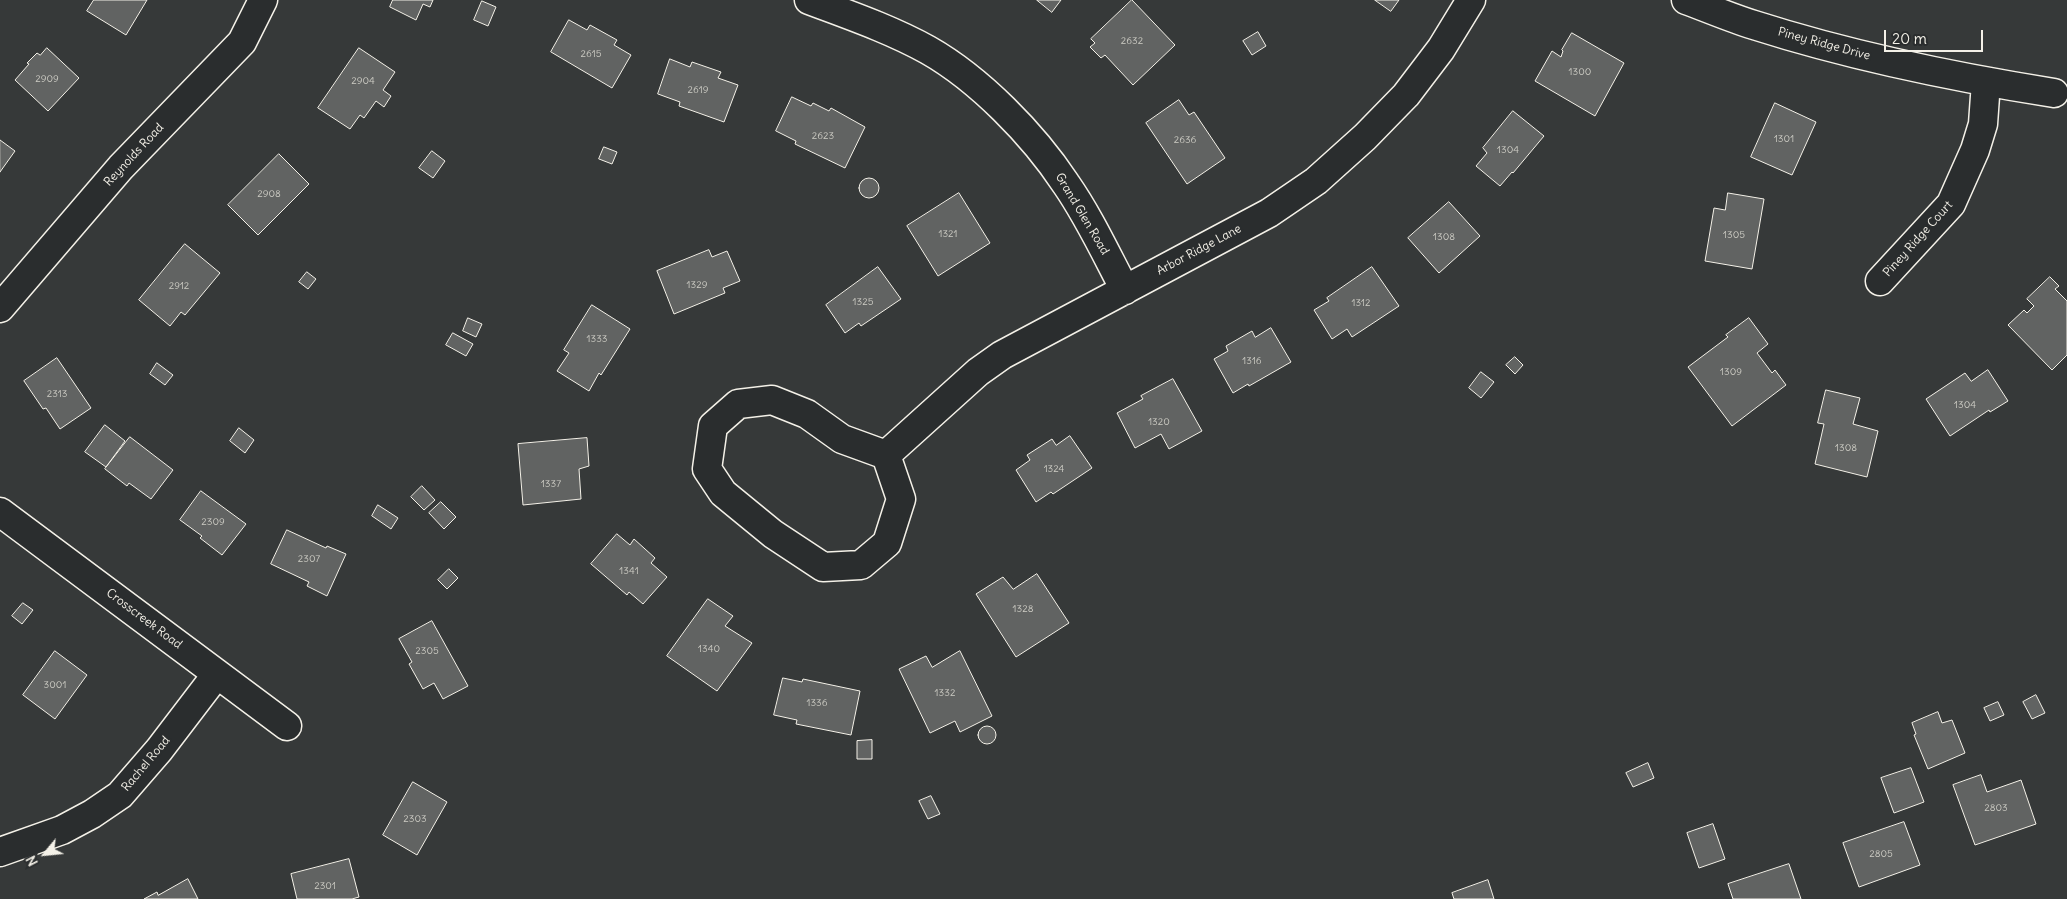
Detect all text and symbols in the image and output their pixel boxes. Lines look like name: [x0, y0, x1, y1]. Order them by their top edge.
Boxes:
scale bar: [1887, 20, 1986, 52]
street label: Piney Ridge Drive: [1776, 25, 1872, 63]
text: 20 m: [1892, 29, 1927, 48]
house number: 2632: [1121, 35, 1143, 47]
house number: 2615: [581, 48, 601, 60]
house number: 1300: [1569, 66, 1591, 78]
house number: 2909: [35, 73, 59, 85]
house number: 2904: [351, 75, 375, 87]
house number: 2619: [688, 84, 708, 96]
street label: Reynolds Road: [101, 121, 167, 189]
house number: 2623: [812, 130, 834, 142]
house number: 1301: [1774, 133, 1794, 145]
house number: 2636: [1174, 134, 1196, 146]
house number: 1304: [1497, 144, 1519, 156]
street label: Grand Glen Road: [1052, 170, 1112, 258]
house number: 2908: [257, 188, 281, 200]
street label: Piney Ridge Court: [1880, 198, 1956, 280]
street label: Arbor Ridge Lane: [1154, 222, 1244, 278]
house number: 1321: [938, 228, 958, 240]
house number: 1305: [1723, 229, 1745, 241]
house number: 1308: [1433, 231, 1455, 243]
house number: 1329: [687, 279, 707, 291]
house number: 2912: [169, 280, 189, 292]
house number: 1325: [853, 296, 873, 308]
house number: 1312: [1352, 297, 1370, 309]
house number: 1333: [586, 333, 608, 345]
house number: 1316: [1242, 355, 1262, 367]
house number: 1309: [1720, 366, 1742, 378]
house number: 2313: [47, 388, 67, 400]
house number: 1304: [1954, 399, 1976, 411]
house number: 1320: [1148, 416, 1170, 428]
house number: 1308: [1835, 442, 1857, 454]
house number: 1324: [1044, 463, 1064, 475]
house number: 1337: [541, 478, 561, 490]
house number: 2309: [201, 516, 225, 528]
house number: 2307: [298, 553, 320, 565]
house number: 1341: [619, 565, 639, 577]
street label: Crosscreek Road: [103, 586, 185, 652]
house number: 1328: [1013, 603, 1033, 615]
house number: 1340: [698, 643, 720, 655]
house number: 2305: [415, 645, 439, 657]
house number: 3001: [44, 679, 66, 691]
house number: 1332: [935, 687, 955, 699]
house number: 1336: [806, 697, 828, 709]
street label: Rachel Road: [119, 733, 173, 795]
house number: 2803: [1984, 802, 2008, 814]
house number: 2303: [403, 813, 427, 825]
north arrow: [20, 829, 70, 879]
house number: 2805: [1869, 848, 1893, 860]
text: N: [22, 853, 42, 870]
house number: 2301: [314, 880, 336, 892]

